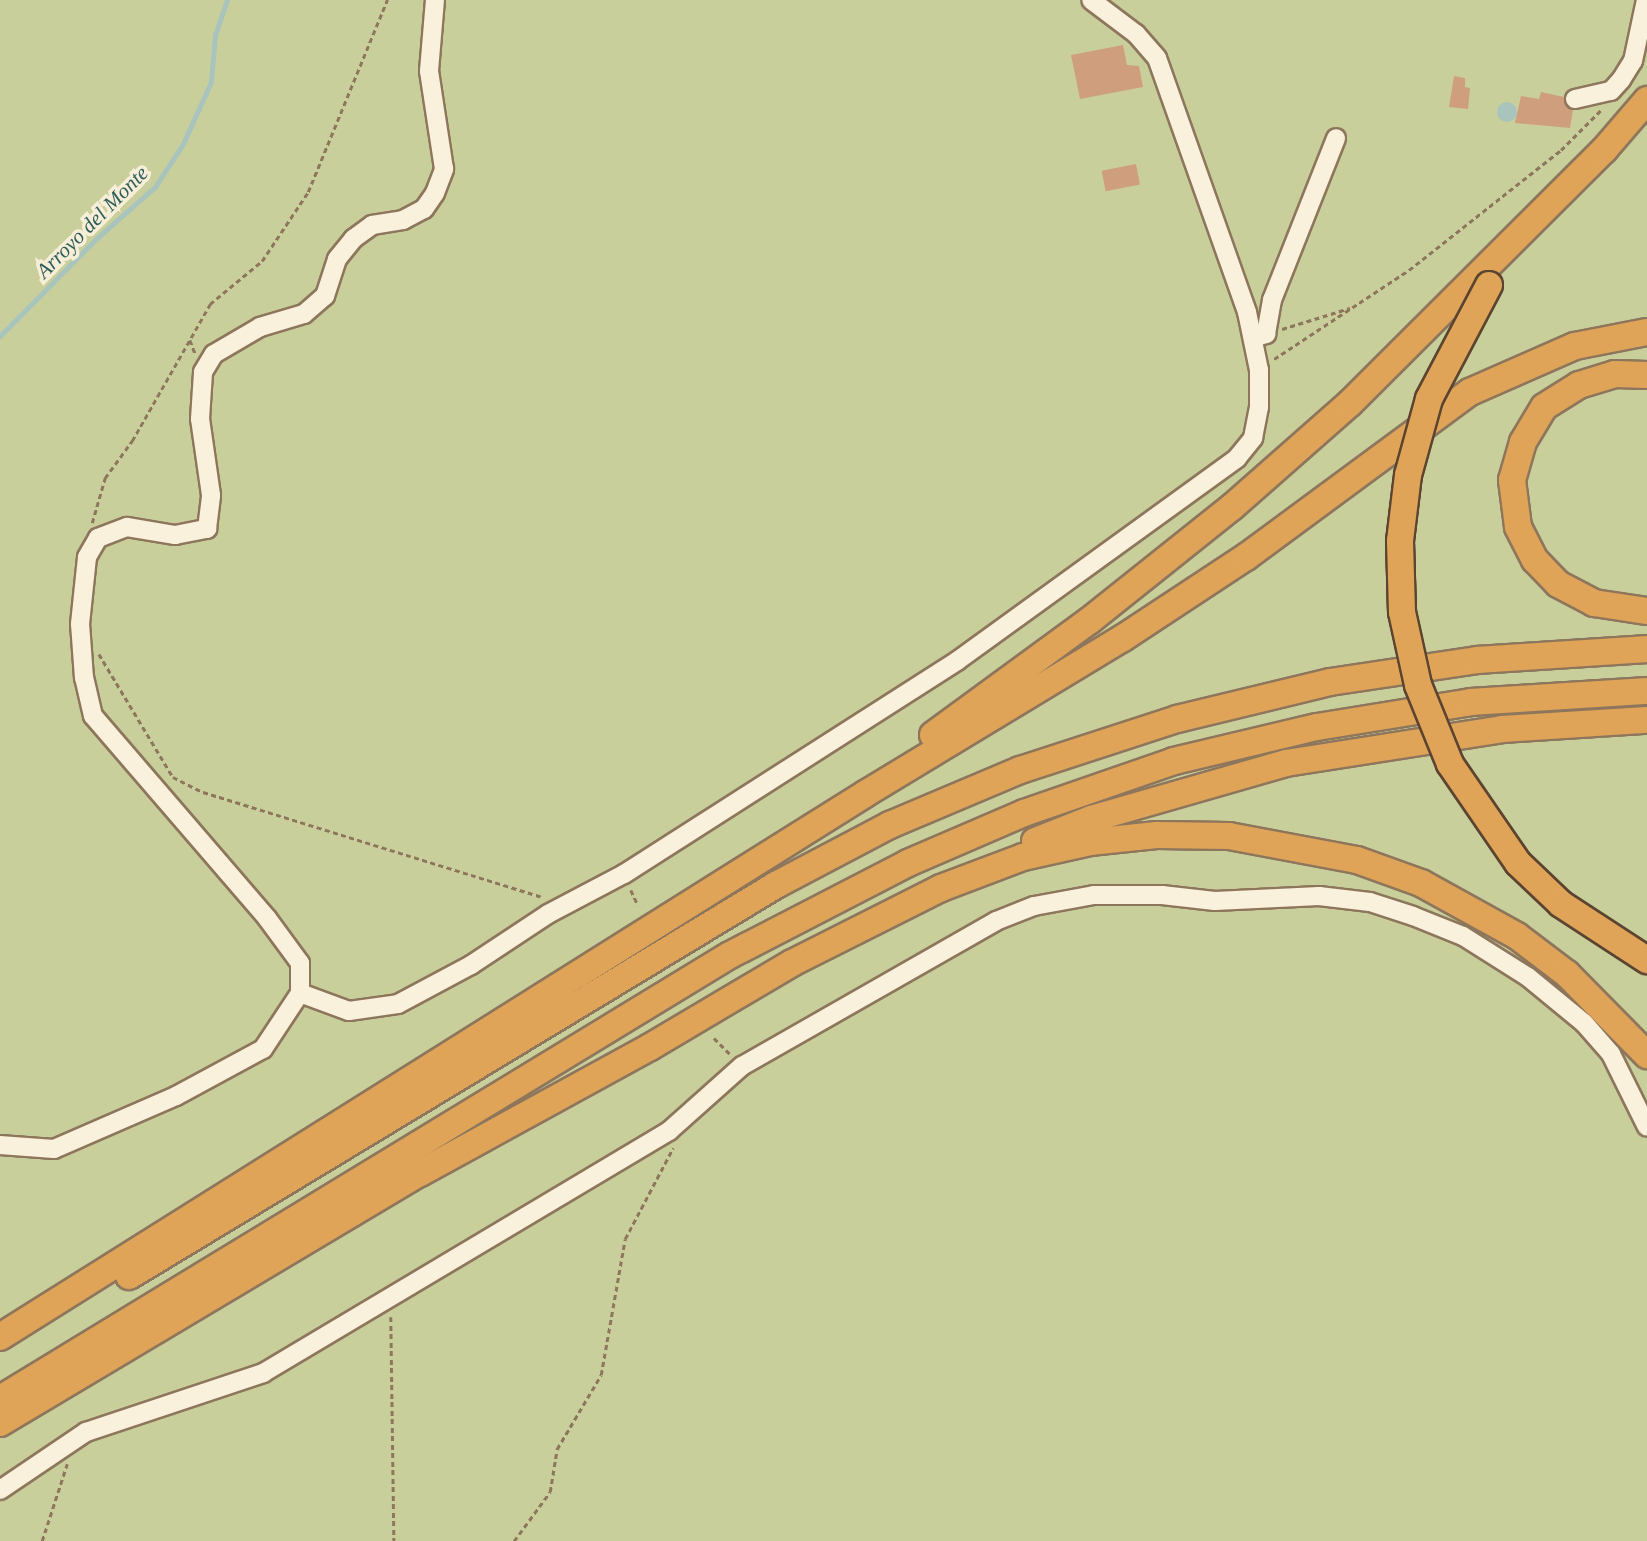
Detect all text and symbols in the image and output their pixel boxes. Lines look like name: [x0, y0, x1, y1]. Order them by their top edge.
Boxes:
water label: Arroyo del Monte: [31, 161, 153, 283]

